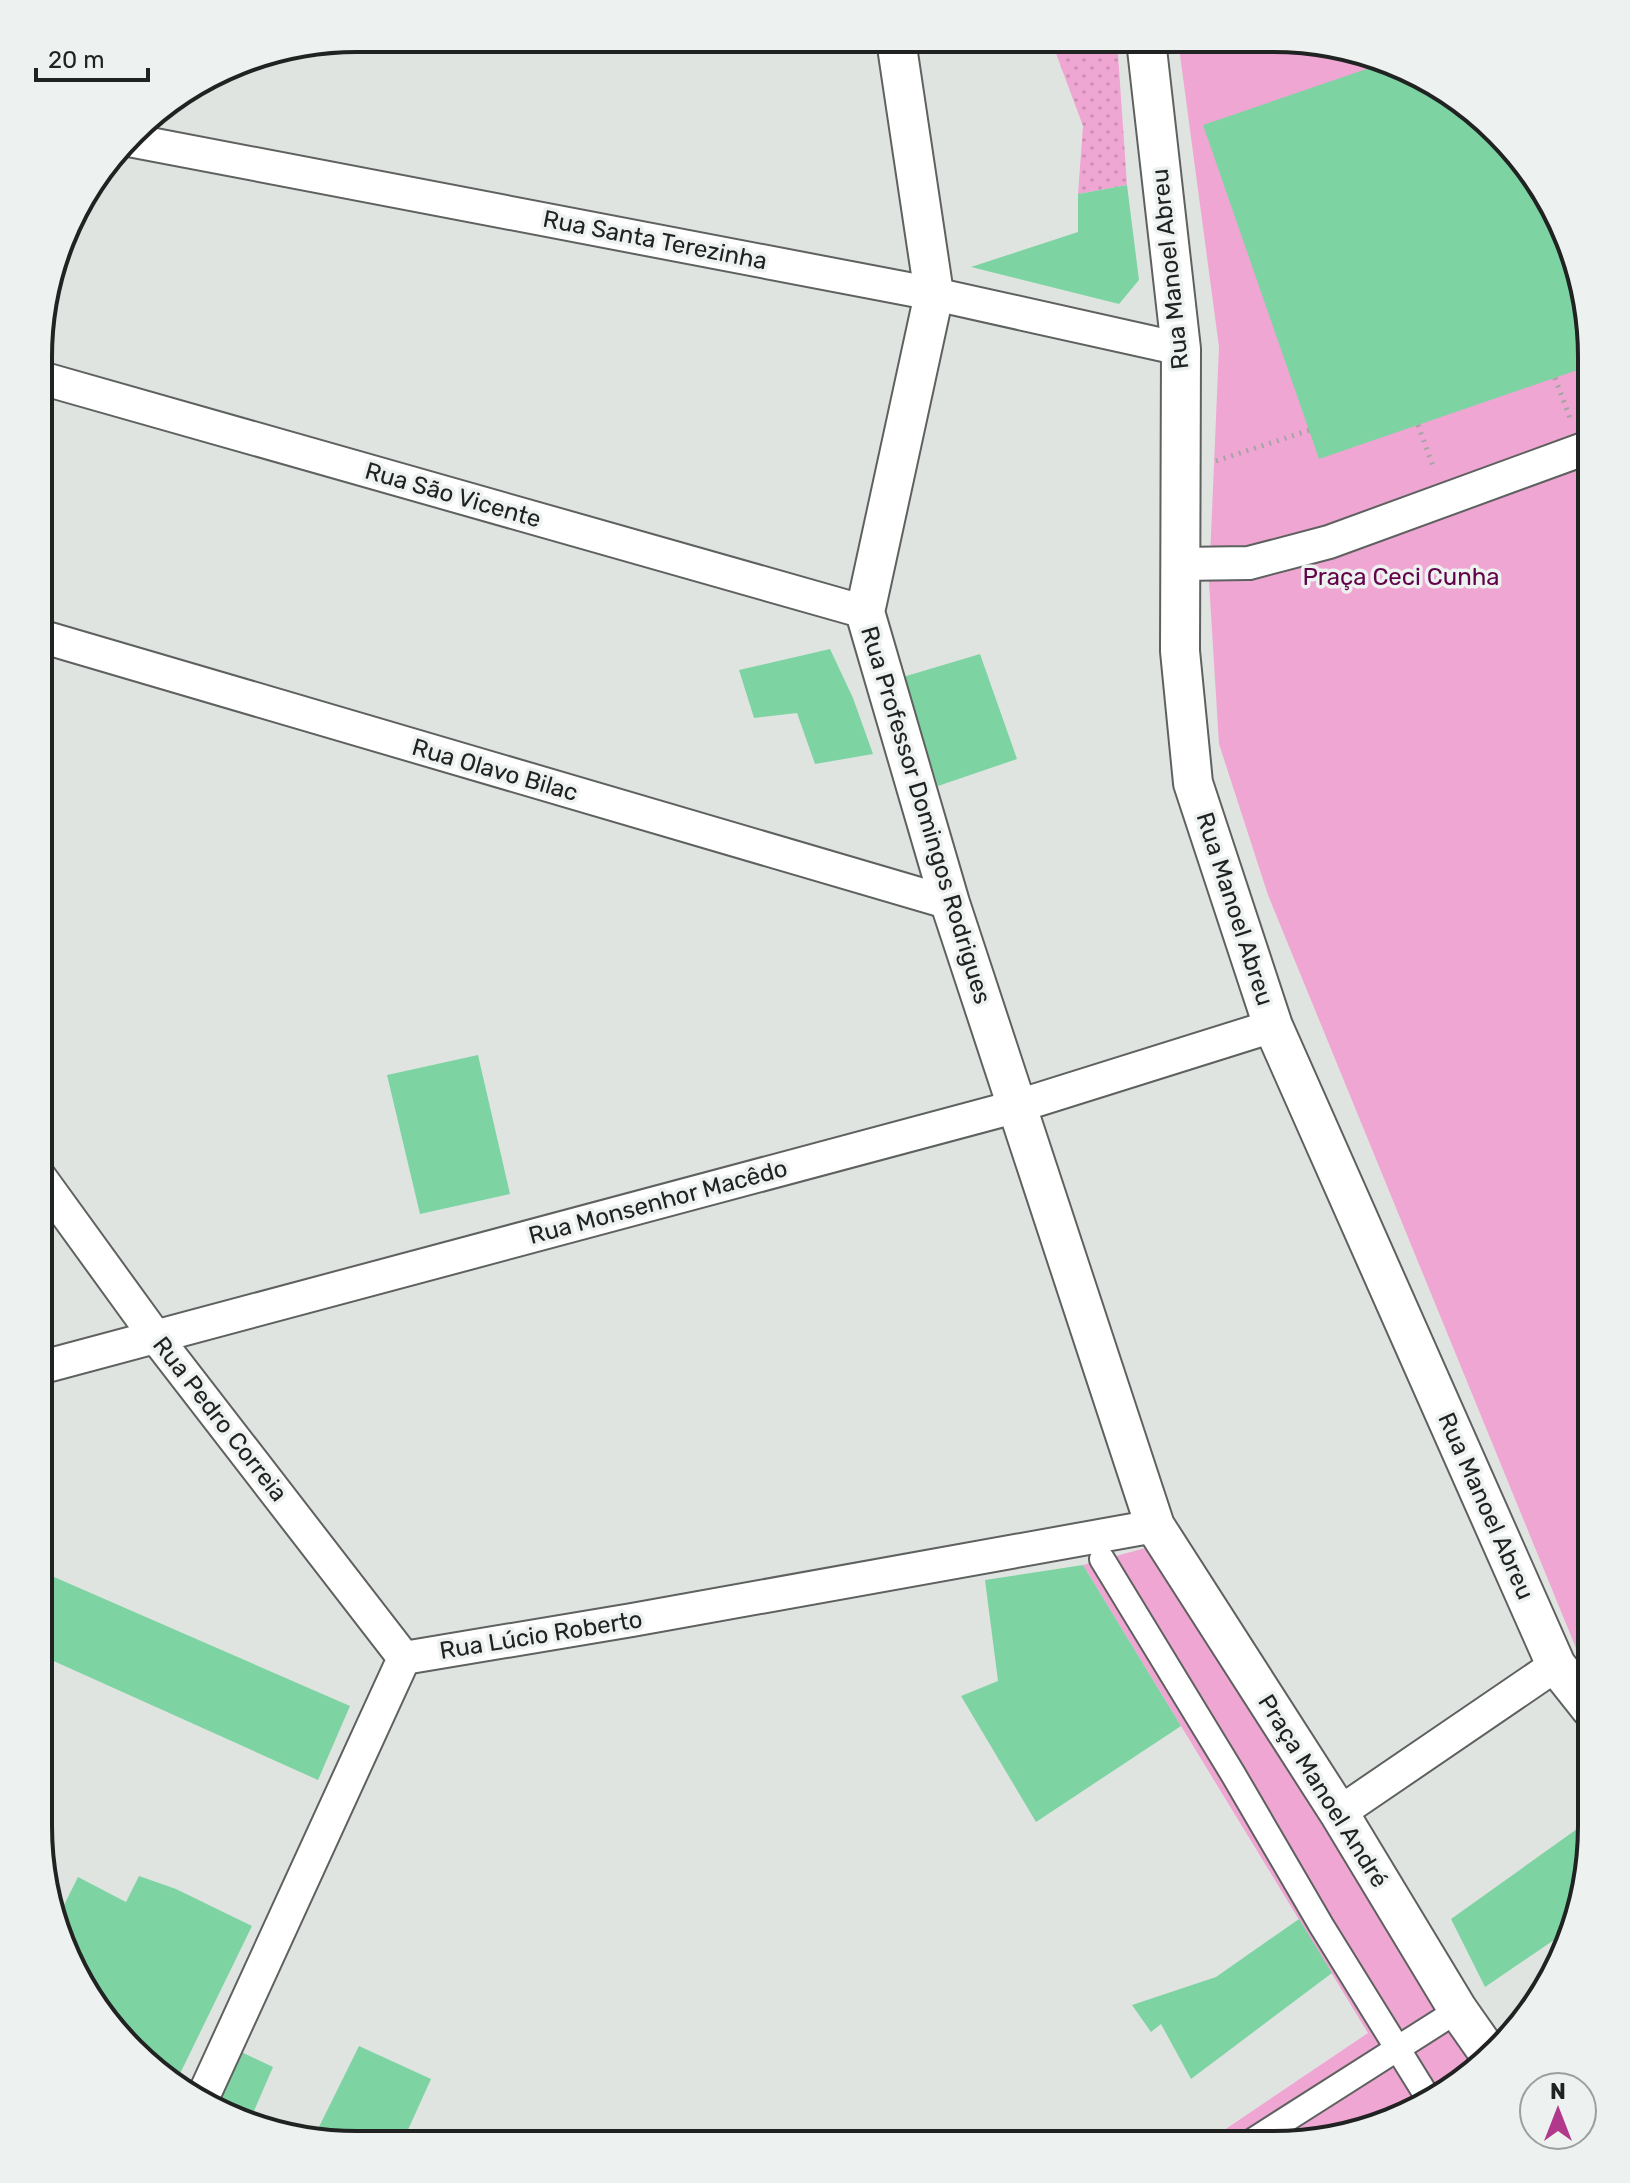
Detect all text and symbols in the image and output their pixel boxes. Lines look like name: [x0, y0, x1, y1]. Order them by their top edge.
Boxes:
scale bar: [36, 32, 148, 82]
text: 20 m: [48, 46, 105, 74]
street label: Rua Manoel Abreu: [1146, 167, 1194, 371]
street label: Rua Santa Terezinha: [541, 205, 769, 275]
street label: Rua São Vicente: [362, 456, 544, 534]
park label: Praça Ceci Cunha: [1302, 563, 1500, 591]
street label: Rua Professor Domingos Rodrigues: [855, 623, 997, 1007]
street label: Rua Olavo Bilac: [409, 733, 581, 807]
street label: Rua Manoel Abreu: [1191, 809, 1279, 1009]
street label: Rua Monsenhor Macêdo: [526, 1154, 790, 1250]
street label: Rua Pedro Correia: [147, 1331, 293, 1507]
street label: Rua Manoel Abreu: [1432, 1408, 1540, 1604]
street label: Rua Lúcio Roberto: [438, 1605, 644, 1665]
street label: Praça Manoel André: [1252, 1689, 1394, 1893]
north arrow: [1518, 2071, 1598, 2151]
text: N: [1550, 2078, 1566, 2105]

